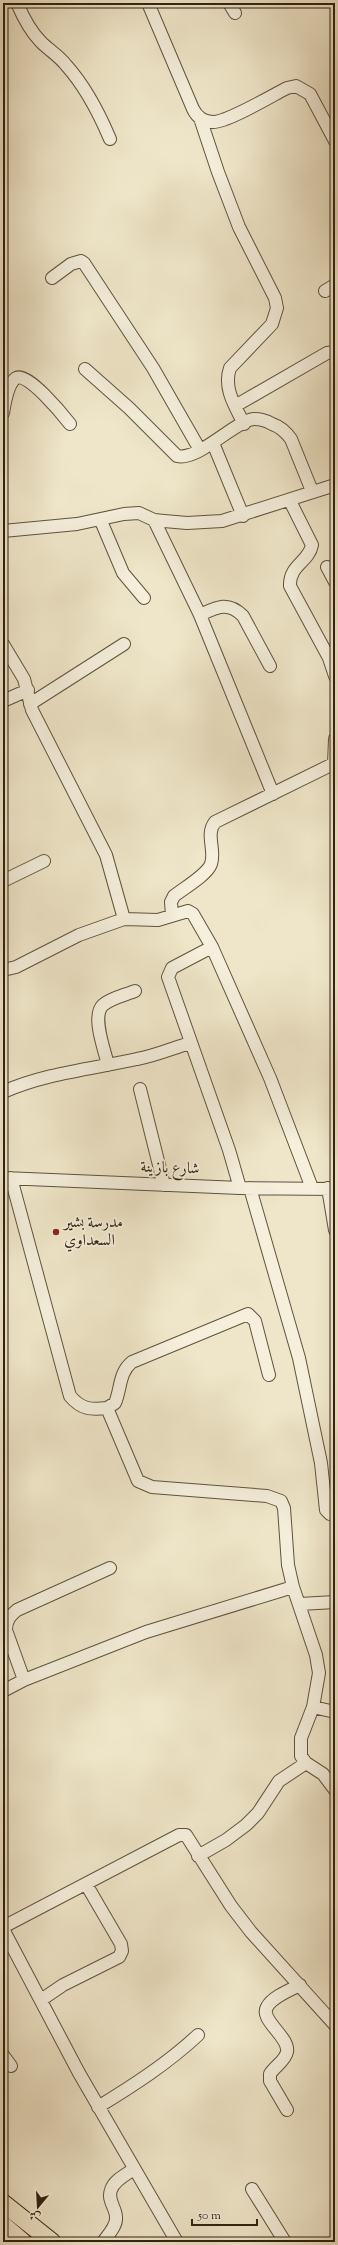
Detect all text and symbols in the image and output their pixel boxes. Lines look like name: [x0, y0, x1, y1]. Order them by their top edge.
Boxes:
street label: شارع بازينة: [140, 1156, 200, 1182]
place label: مدرسة بشير السعداوي: [62, 1212, 123, 1253]
marker: مدرسة بشير السعداوي: [51, 1227, 61, 1237]
north arrow: [18, 2187, 58, 2227]
scale bar: [192, 2201, 257, 2227]
text: ش: [27, 2206, 43, 2225]
text: 50 m: [197, 2207, 221, 2225]

